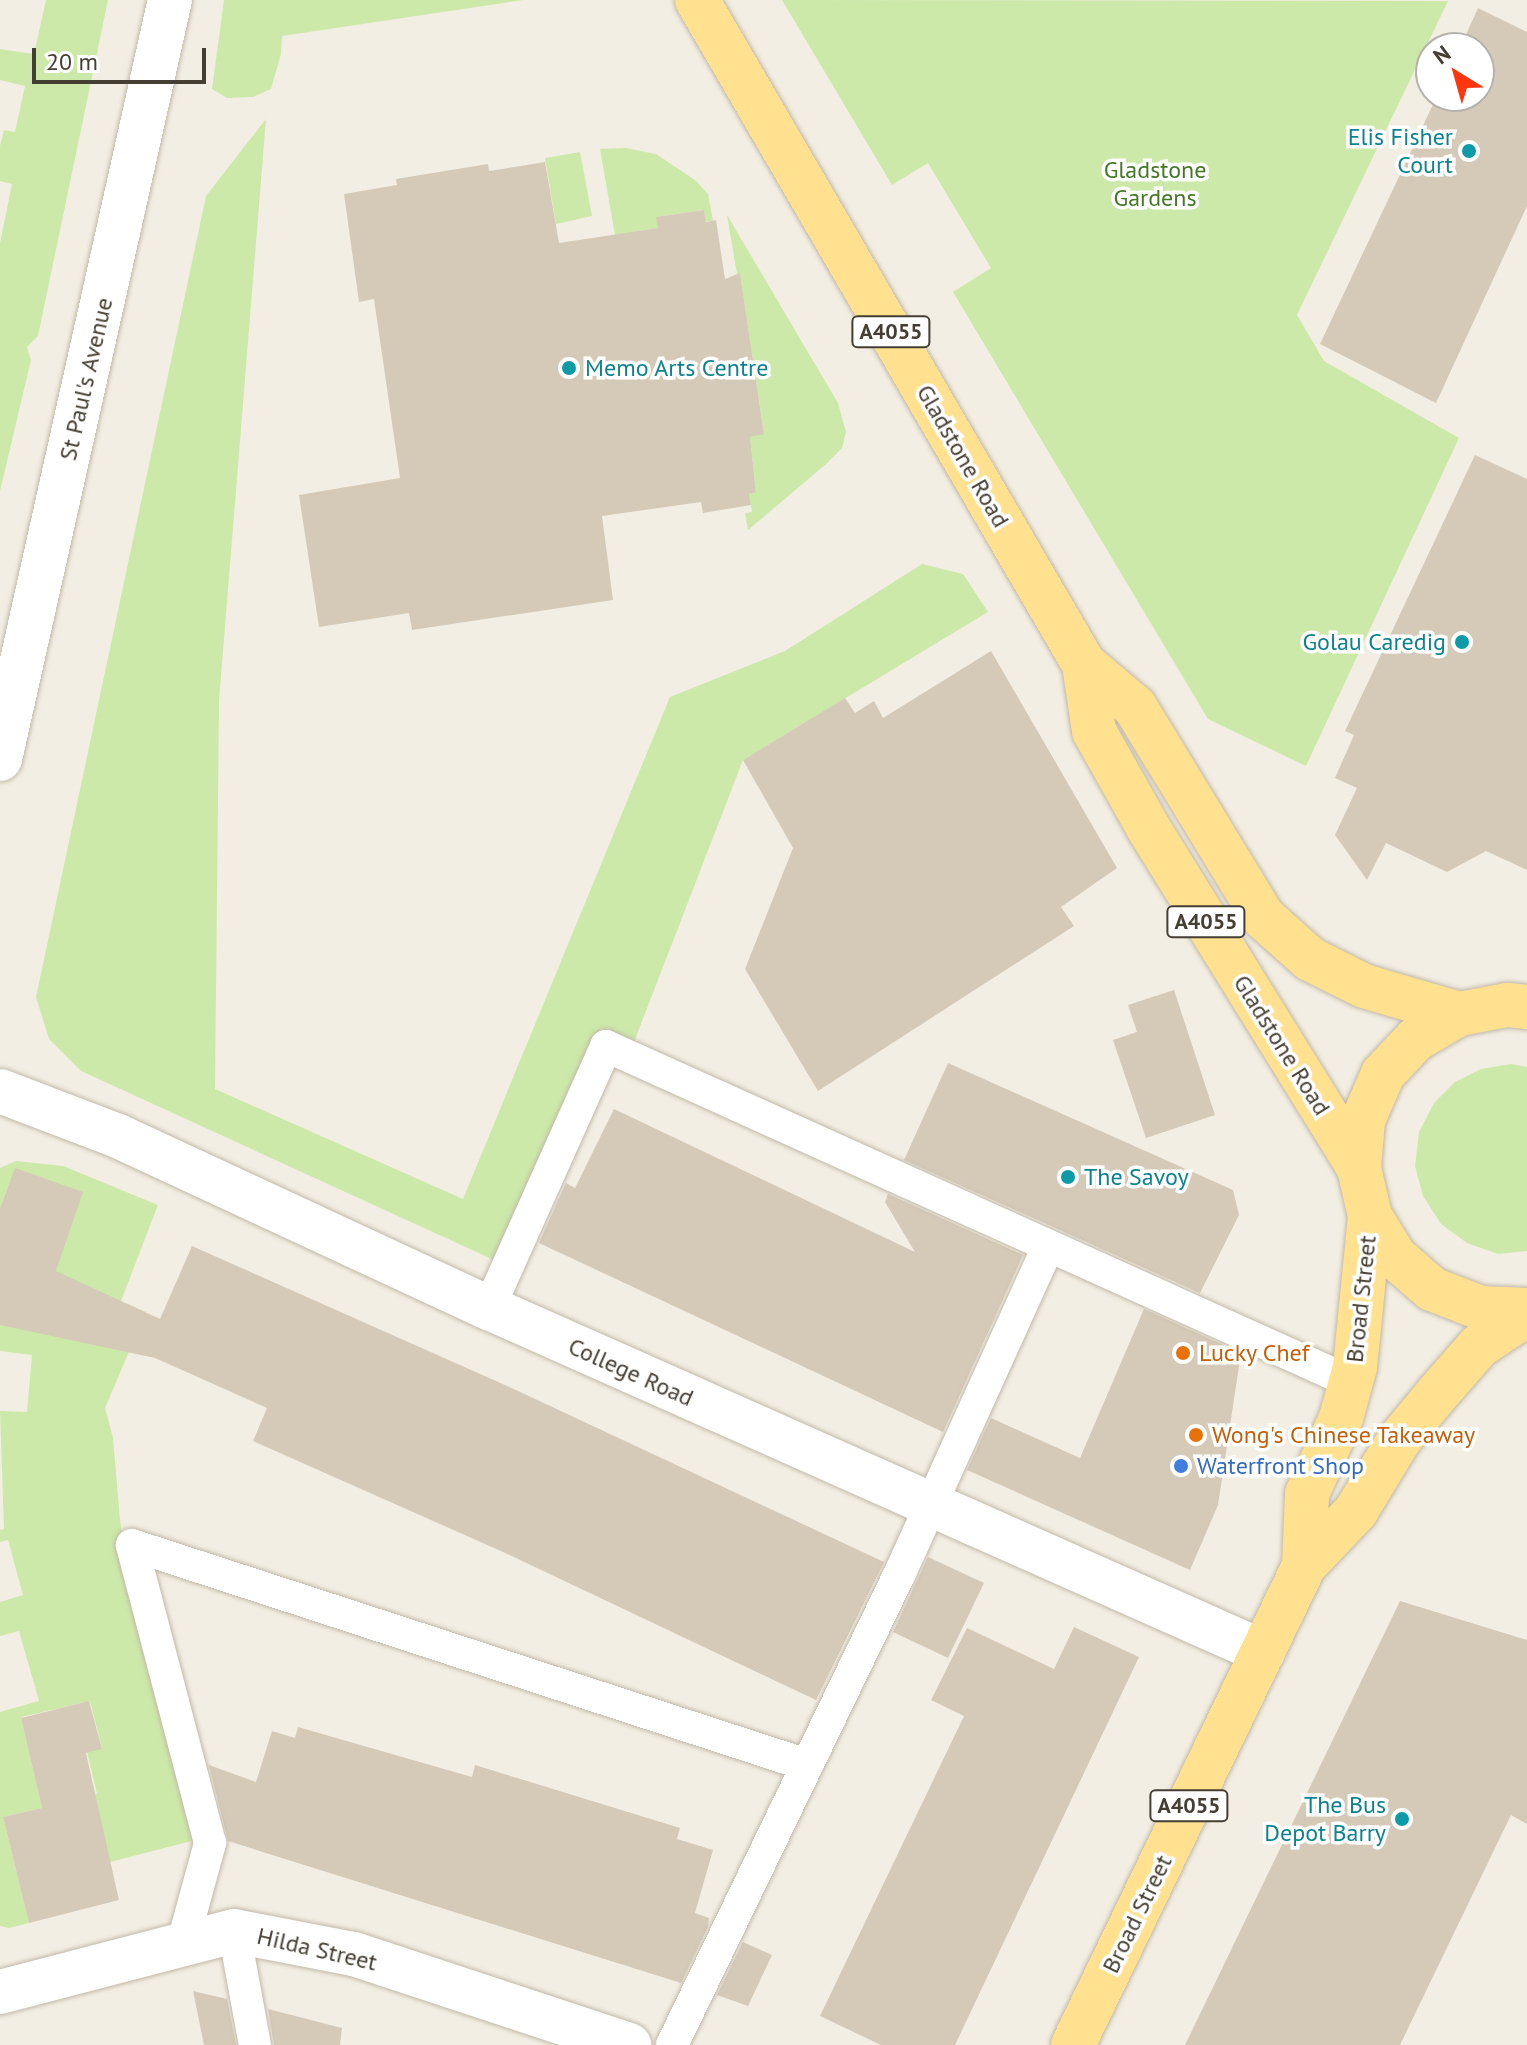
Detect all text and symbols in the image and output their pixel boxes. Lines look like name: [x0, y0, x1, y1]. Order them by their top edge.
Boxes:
scale bar: [36, 32, 210, 82]
north arrow: [1415, 32, 1495, 112]
text: N: [1428, 39, 1456, 70]
text: 20 m: [46, 46, 98, 77]
place label: Elis Fisher Court: [1348, 123, 1453, 179]
marker: Elis Fisher Court: [1460, 142, 1478, 160]
park label: Gladstone Gardens: [1104, 156, 1206, 212]
street label: St Paul's Avenue: [53, 294, 119, 464]
road number: A4055: [851, 314, 931, 350]
place label: Memo Arts Centre: [585, 354, 769, 382]
marker: Memo Arts Centre: [560, 359, 578, 377]
street label: Gladstone Road: [911, 380, 1015, 532]
place label: Golau Caredig: [1302, 628, 1446, 656]
marker: Golau Caredig: [1453, 633, 1471, 651]
road number: A4055: [1166, 904, 1246, 940]
street label: Gladstone Road: [1227, 970, 1337, 1120]
place label: The Savoy: [1084, 1163, 1189, 1191]
marker: The Savoy: [1059, 1168, 1077, 1186]
street label: Broad Street: [1340, 1234, 1382, 1364]
street label: College Road: [564, 1332, 698, 1412]
place label: Lucky Chef: [1199, 1339, 1310, 1367]
marker: Lucky Chef: [1174, 1344, 1192, 1362]
place label: Wong's Chinese Takeaway: [1212, 1421, 1476, 1449]
marker: Wong's Chinese Takeaway: [1187, 1426, 1205, 1444]
place label: Waterfront Shop: [1197, 1452, 1364, 1480]
marker: Waterfront Shop: [1172, 1457, 1190, 1475]
road number: A4055: [1149, 1788, 1229, 1824]
place label: The Bus Depot Barry: [1264, 1791, 1386, 1847]
marker: The Bus Depot Barry: [1393, 1810, 1411, 1828]
street label: Broad Street: [1096, 1850, 1178, 1978]
street label: Hilda Street: [254, 1921, 380, 1977]

